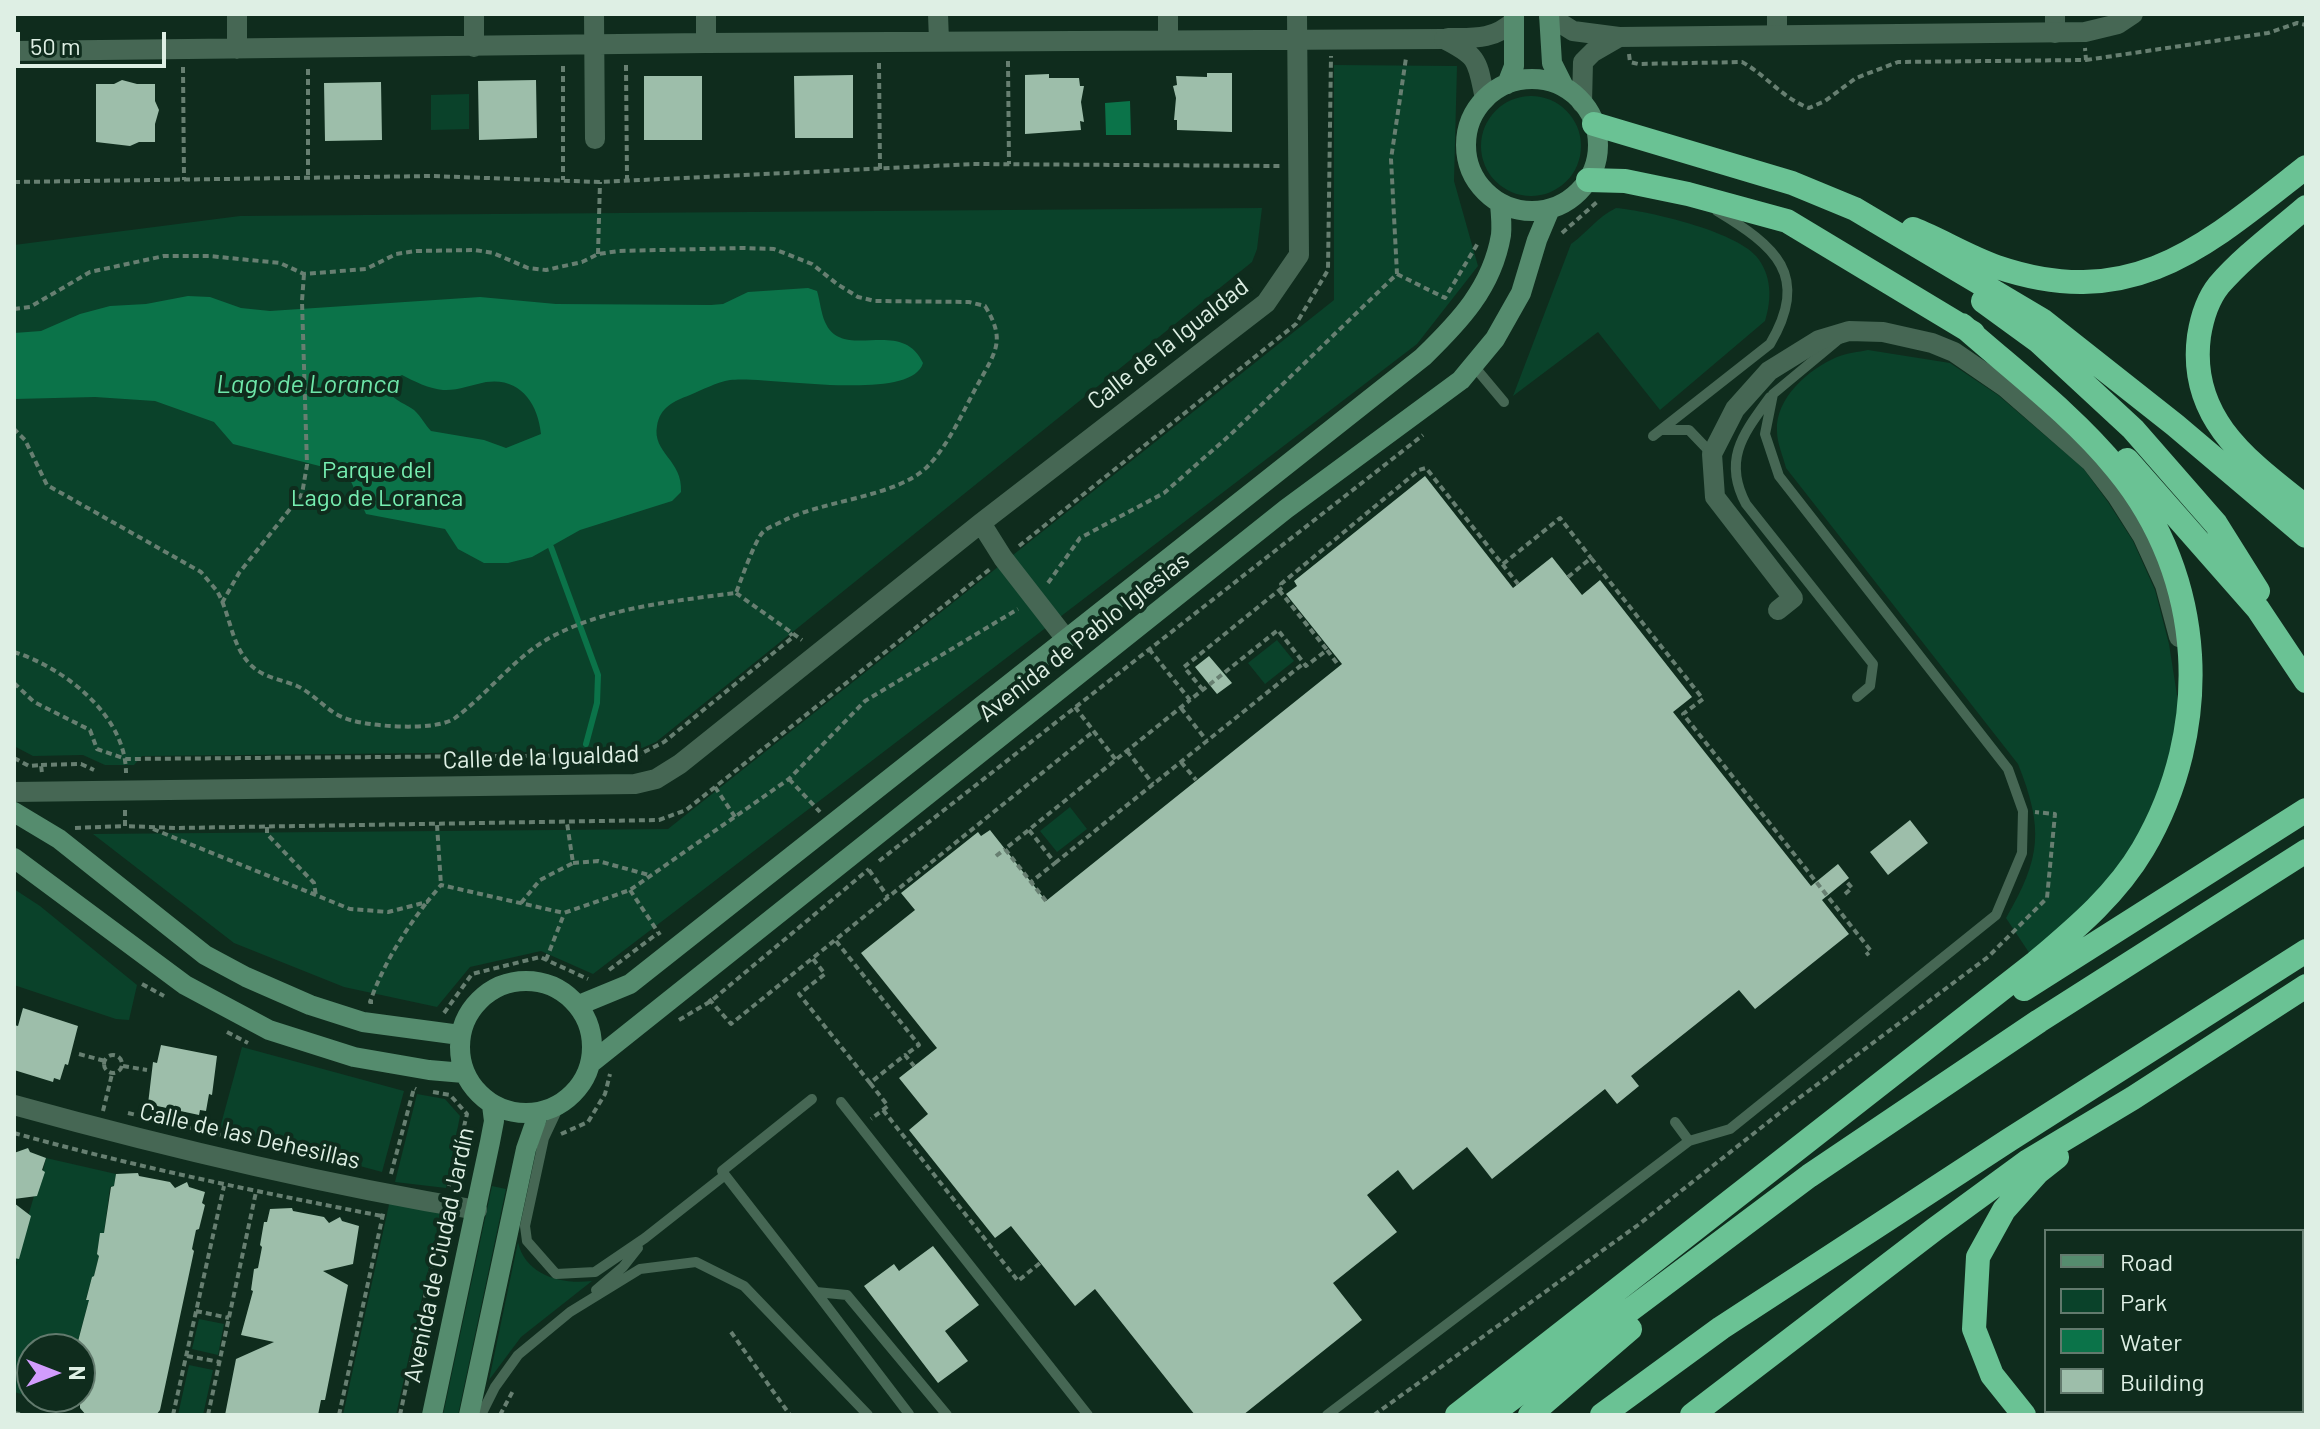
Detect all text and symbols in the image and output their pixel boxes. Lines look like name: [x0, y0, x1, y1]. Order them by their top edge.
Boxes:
scale bar: [20, 16, 170, 66]
text: 50 m: [30, 31, 81, 60]
street label: Calle de la Igualdad: [1082, 272, 1254, 416]
water label: Lago de Loranca: [216, 368, 400, 400]
park label: Parque del Lago de Loranca: [291, 456, 463, 512]
street label: Avenida de Pablo Iglesias: [973, 546, 1195, 728]
street label: Calle de la Igualdad: [442, 739, 640, 775]
street label: Calle de las Dehesillas: [137, 1097, 363, 1175]
street label: Avenida de Ciudad Jardín: [398, 1125, 480, 1385]
legend: [2044, 1229, 2304, 1413]
text: Road: [2120, 1247, 2173, 1276]
text: Park: [2120, 1287, 2167, 1316]
text: Water: [2120, 1327, 2182, 1356]
north arrow: [16, 1333, 96, 1413]
text: N: [65, 1366, 91, 1380]
text: Building: [2120, 1367, 2204, 1396]

